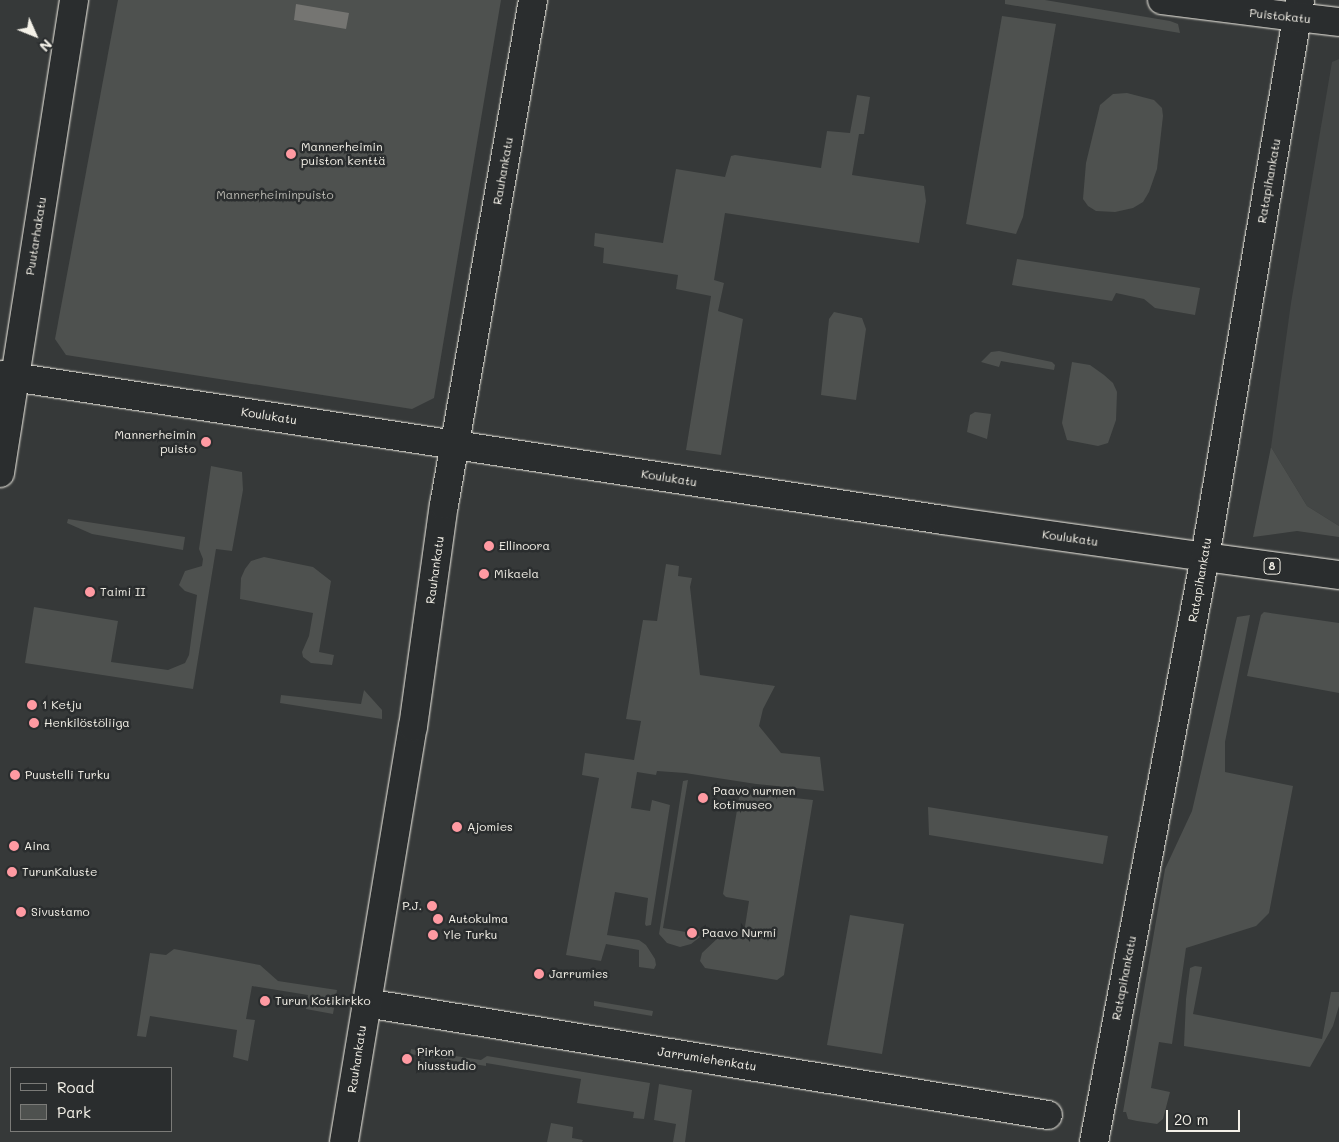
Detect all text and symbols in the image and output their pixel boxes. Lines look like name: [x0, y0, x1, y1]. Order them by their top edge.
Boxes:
street label: Puistokatu: [1249, 6, 1311, 26]
north arrow: [10, 10, 60, 60]
text: N: [36, 35, 57, 56]
street label: Rauhankatu: [490, 136, 516, 206]
street label: Ratapihankatu: [1254, 138, 1284, 224]
place label: Mannerheimin puiston kenttä: [301, 140, 386, 168]
marker: Mannerheimin puiston kenttä: [285, 148, 297, 160]
park label: Mannerheiminpuisto: [216, 188, 334, 202]
street label: Puutarhakatu: [23, 196, 49, 276]
street label: Koulukatu: [240, 404, 298, 428]
place label: Mannerheimin puisto: [114, 428, 196, 456]
marker: Mannerheimin puisto: [200, 436, 212, 448]
street label: Koulukatu: [640, 466, 698, 490]
street label: Koulukatu: [1041, 527, 1099, 549]
street label: Rauhankatu: [423, 535, 447, 605]
street label: Ratapihankatu: [1185, 537, 1215, 623]
place label: Ellinoora: [499, 539, 550, 553]
marker: Ellinoora: [483, 540, 495, 552]
road number: 8: [1263, 558, 1281, 574]
place label: Mikaela: [494, 567, 539, 581]
marker: Mikaela: [478, 568, 490, 580]
place label: Taimi II: [100, 585, 145, 599]
marker: Taimi II: [84, 586, 96, 598]
place label: 1 Ketju: [42, 698, 82, 712]
marker: 1 Ketju: [26, 699, 38, 711]
place label: Henkilöstöliiga: [44, 716, 130, 730]
marker: Henkilöstöliiga: [28, 717, 40, 729]
place label: Puustelli Turku: [25, 768, 110, 782]
marker: Puustelli Turku: [9, 769, 21, 781]
place label: Paavo nurmen kotimuseo: [713, 784, 795, 812]
marker: Paavo nurmen kotimuseo: [697, 792, 709, 804]
place label: Ajomies: [467, 820, 513, 834]
marker: Ajomies: [451, 821, 463, 833]
place label: Aina: [24, 839, 50, 853]
marker: Aina: [8, 840, 20, 852]
place label: TurunKaluste: [22, 865, 97, 879]
marker: TurunKaluste: [6, 866, 18, 878]
place label: P.J.: [402, 899, 422, 913]
marker: P.J.: [426, 900, 438, 912]
place label: Sivustamo: [31, 905, 90, 919]
marker: Sivustamo: [15, 906, 27, 918]
place label: Autokulma: [448, 912, 508, 926]
marker: Autokulma: [432, 913, 444, 925]
place label: Paavo Nurmi: [702, 926, 776, 940]
marker: Paavo Nurmi: [686, 927, 698, 939]
place label: Yle Turku: [443, 928, 497, 942]
marker: Yle Turku: [427, 929, 439, 941]
street label: Ratapihankatu: [1109, 935, 1139, 1021]
place label: Jarrumies: [549, 967, 608, 981]
marker: Jarrumies: [533, 968, 545, 980]
place label: Turun Kotikirkko: [275, 994, 371, 1008]
marker: Turun Kotikirkko: [259, 995, 271, 1007]
street label: Rauhankatu: [345, 1024, 369, 1094]
street label: Jarrumiehenkatu: [657, 1044, 757, 1074]
place label: Pirkon hiusstudio: [417, 1045, 476, 1073]
marker: Pirkon hiusstudio: [401, 1053, 413, 1065]
legend: [10, 1067, 172, 1132]
text: Road: [57, 1077, 94, 1097]
scale bar: [1169, 1100, 1243, 1132]
text: Park: [57, 1102, 91, 1122]
text: 20 m: [1174, 1109, 1208, 1129]

